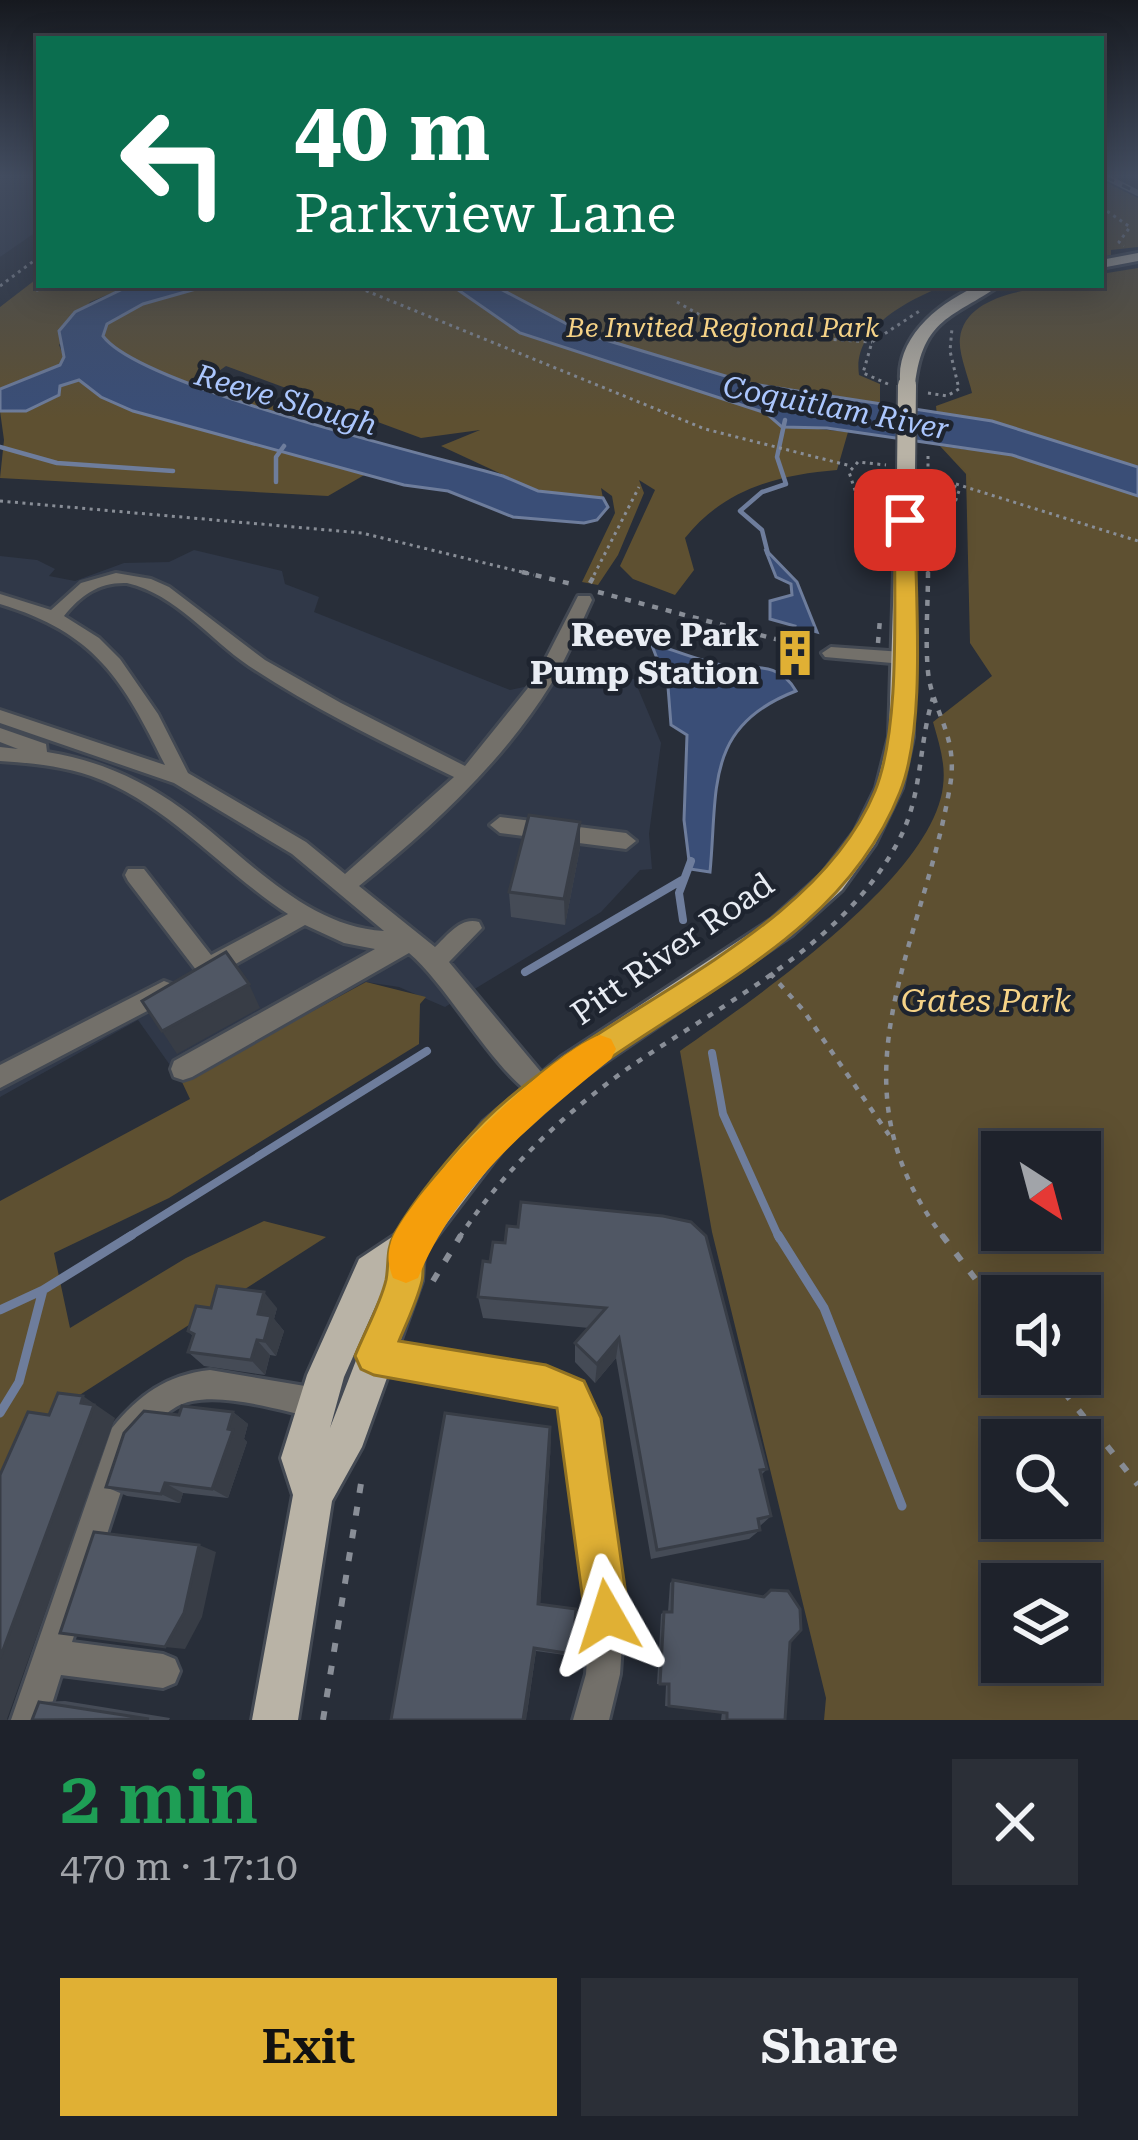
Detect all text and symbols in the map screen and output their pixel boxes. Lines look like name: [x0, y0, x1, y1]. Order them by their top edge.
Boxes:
text: 40 m: [294, 82, 490, 180]
icon: left: [96, 84, 252, 240]
text: Parkview Lane: [294, 182, 676, 245]
park label: Be Invited Regional Park: [566, 312, 880, 344]
water label: Reeve Slough: [190, 357, 381, 442]
water label: Coquitlam River: [720, 368, 952, 447]
pin: [854, 469, 956, 571]
icon: arrive: [872, 487, 938, 553]
place label: Reeve Park Pump Station: [530, 615, 759, 692]
building icon: Reeve Park Pump Station: [770, 628, 820, 678]
street label: Pitt River Road: [564, 864, 781, 1033]
park label: Gates Park: [901, 981, 1071, 1020]
north arrow: [981, 1131, 1101, 1251]
map controls: [981, 1131, 1101, 1683]
button: sound: [981, 1275, 1101, 1395]
button: search: [981, 1419, 1101, 1539]
position arrow: [544, 1553, 670, 1679]
button: layers: [981, 1563, 1101, 1683]
text: 2 min: [60, 1756, 258, 1841]
button: close: [952, 1759, 1078, 1885]
text: 470 m · 17:10: [60, 1844, 298, 1890]
button: Exit: [60, 1978, 557, 2116]
button: Share: [581, 1978, 1078, 2116]

